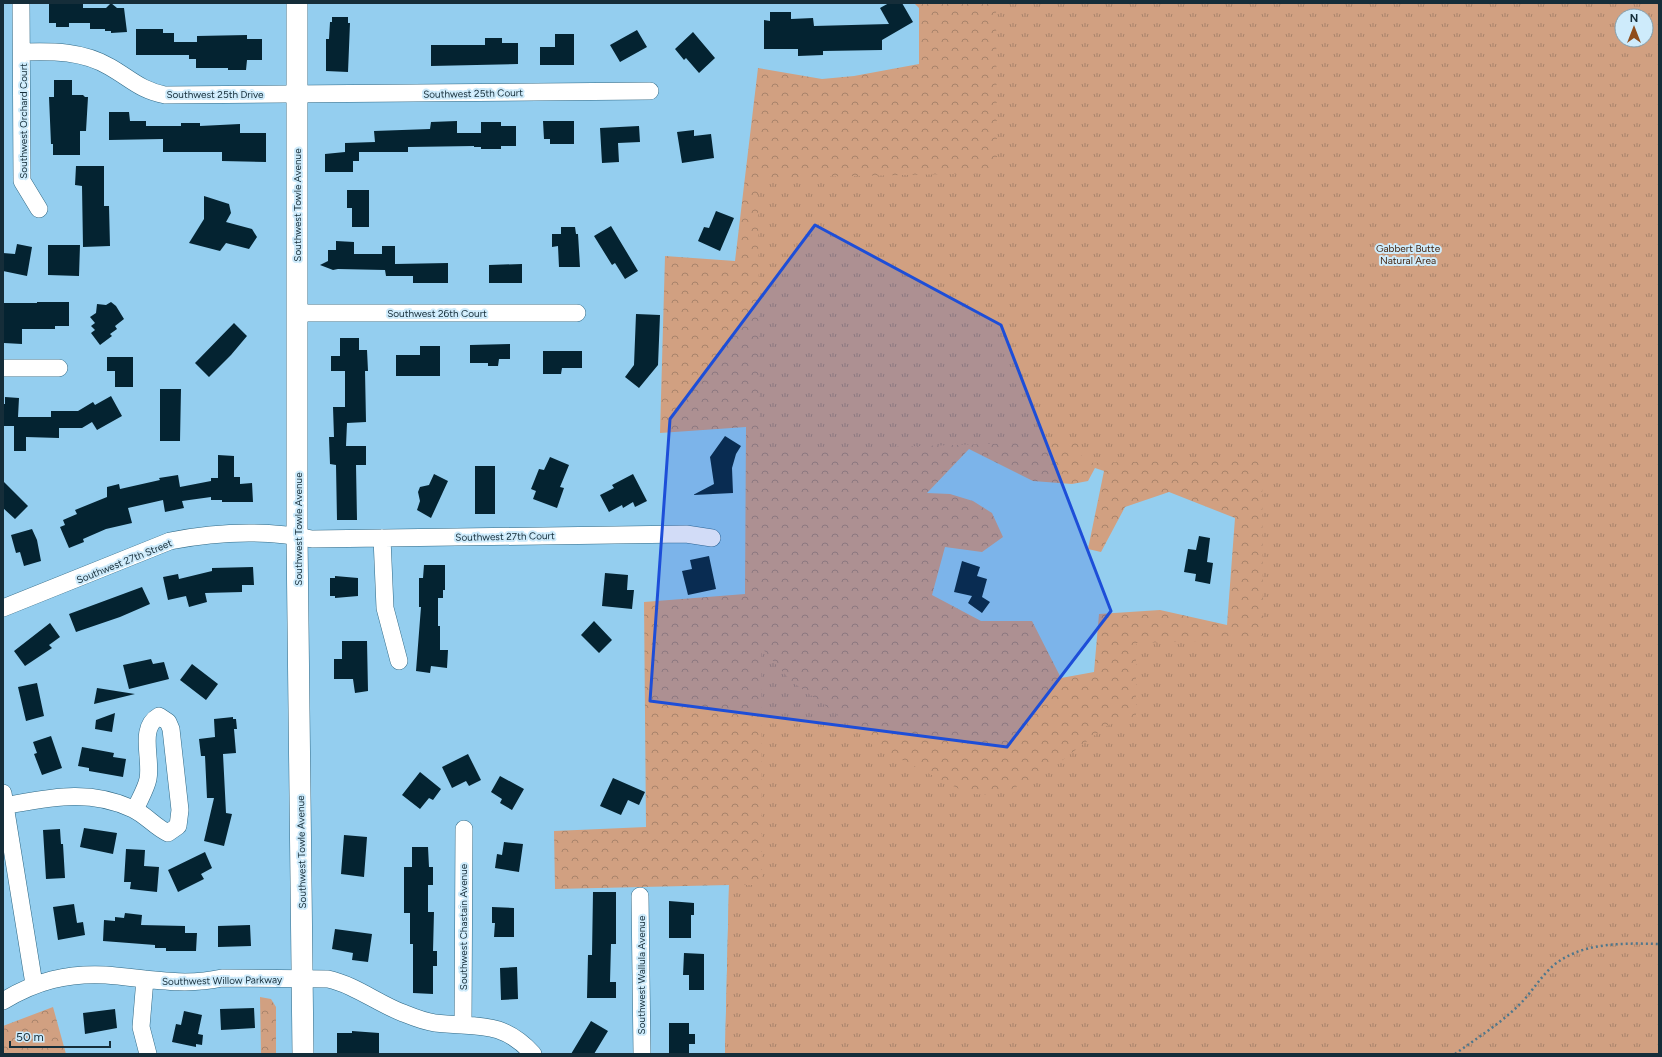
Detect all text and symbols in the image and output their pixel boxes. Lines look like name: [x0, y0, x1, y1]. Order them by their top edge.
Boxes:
north arrow: [1614, 8, 1654, 48]
text: N: [1630, 12, 1638, 25]
street label: Southwest Orchard Court: [17, 63, 30, 179]
street label: Southwest 25th Court: [423, 86, 523, 101]
street label: Southwest 25th Drive: [166, 88, 264, 101]
street label: Southwest Towle Avenue: [291, 148, 304, 262]
park label: Gabbert Butte Natural Area: [1376, 242, 1441, 267]
street label: Southwest 26th Court: [387, 307, 487, 320]
street label: Southwest Towle Avenue: [292, 472, 305, 586]
street label: Southwest 27th Court: [455, 529, 555, 544]
street label: Southwest 27th Street: [75, 536, 174, 587]
street label: Southwest Towle Avenue: [294, 795, 309, 909]
street label: Southwest Chastain Avenue: [457, 863, 470, 990]
street label: Southwest Wallula Avenue: [635, 915, 648, 1034]
street label: Southwest Willow Parkway: [162, 973, 283, 988]
scale bar: [10, 1023, 110, 1049]
text: 50 m: [16, 1030, 44, 1044]

